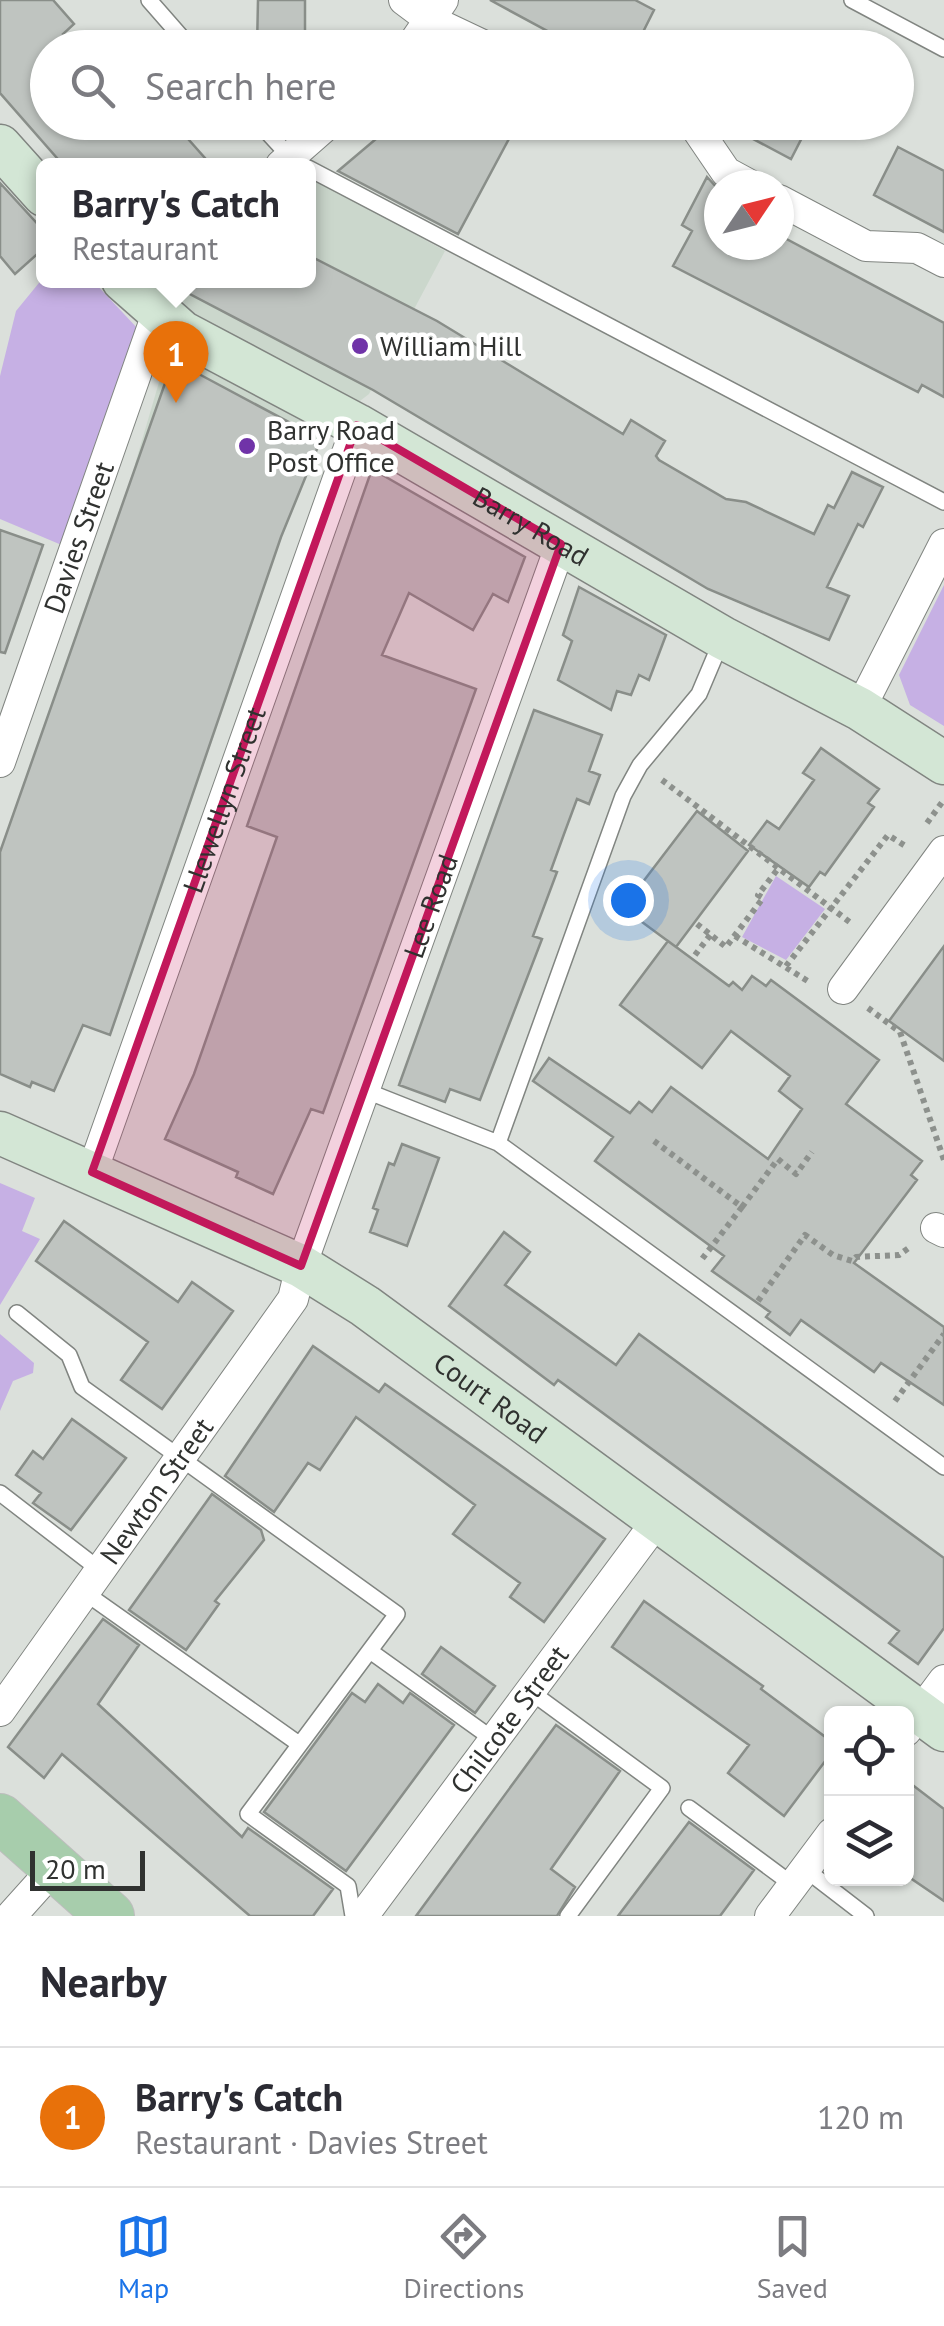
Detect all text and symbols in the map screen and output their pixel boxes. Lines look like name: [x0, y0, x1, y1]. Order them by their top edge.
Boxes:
search box: [30, 30, 914, 140]
icon: search: [65, 58, 120, 113]
text: Search here: [145, 61, 337, 110]
popup: [36, 158, 316, 288]
north arrow: [704, 170, 794, 260]
text: Barry's Catch: [72, 178, 280, 227]
text: Restaurant: [72, 227, 218, 269]
pin: 1: [144, 320, 208, 403]
place label: William Hill: [380, 327, 521, 364]
marker: William Hill: [349, 335, 371, 357]
place label: Barry Road Post Office: [267, 411, 395, 480]
marker: Barry Road Post Office: [236, 435, 258, 457]
street label: Davies Street: [35, 456, 122, 618]
street label: Barry Road: [466, 478, 596, 574]
street label: Llewellyn Street: [174, 701, 274, 898]
street label: Lee Road: [394, 849, 466, 963]
your location: [603, 875, 654, 926]
street label: Court Road: [427, 1344, 555, 1451]
street label: Newton Street: [91, 1409, 221, 1571]
street label: Chilcote Street: [441, 1637, 577, 1801]
map controls: [824, 1706, 914, 1886]
button: locate: [824, 1706, 914, 1796]
button: layers: [824, 1796, 914, 1886]
scale bar: [30, 1846, 145, 1890]
text: 20 m: [45, 1850, 106, 1887]
text: Nearby: [40, 1954, 167, 2009]
text: Barry's Catch: [135, 2072, 343, 2121]
text: 1: [63, 2096, 82, 2138]
text: 120 m: [817, 2096, 904, 2138]
text: Restaurant · Davies Street: [135, 2121, 488, 2163]
tab: Map: [116, 2209, 171, 2306]
tab: Directions: [403, 2209, 524, 2306]
tab: Saved: [757, 2209, 828, 2306]

